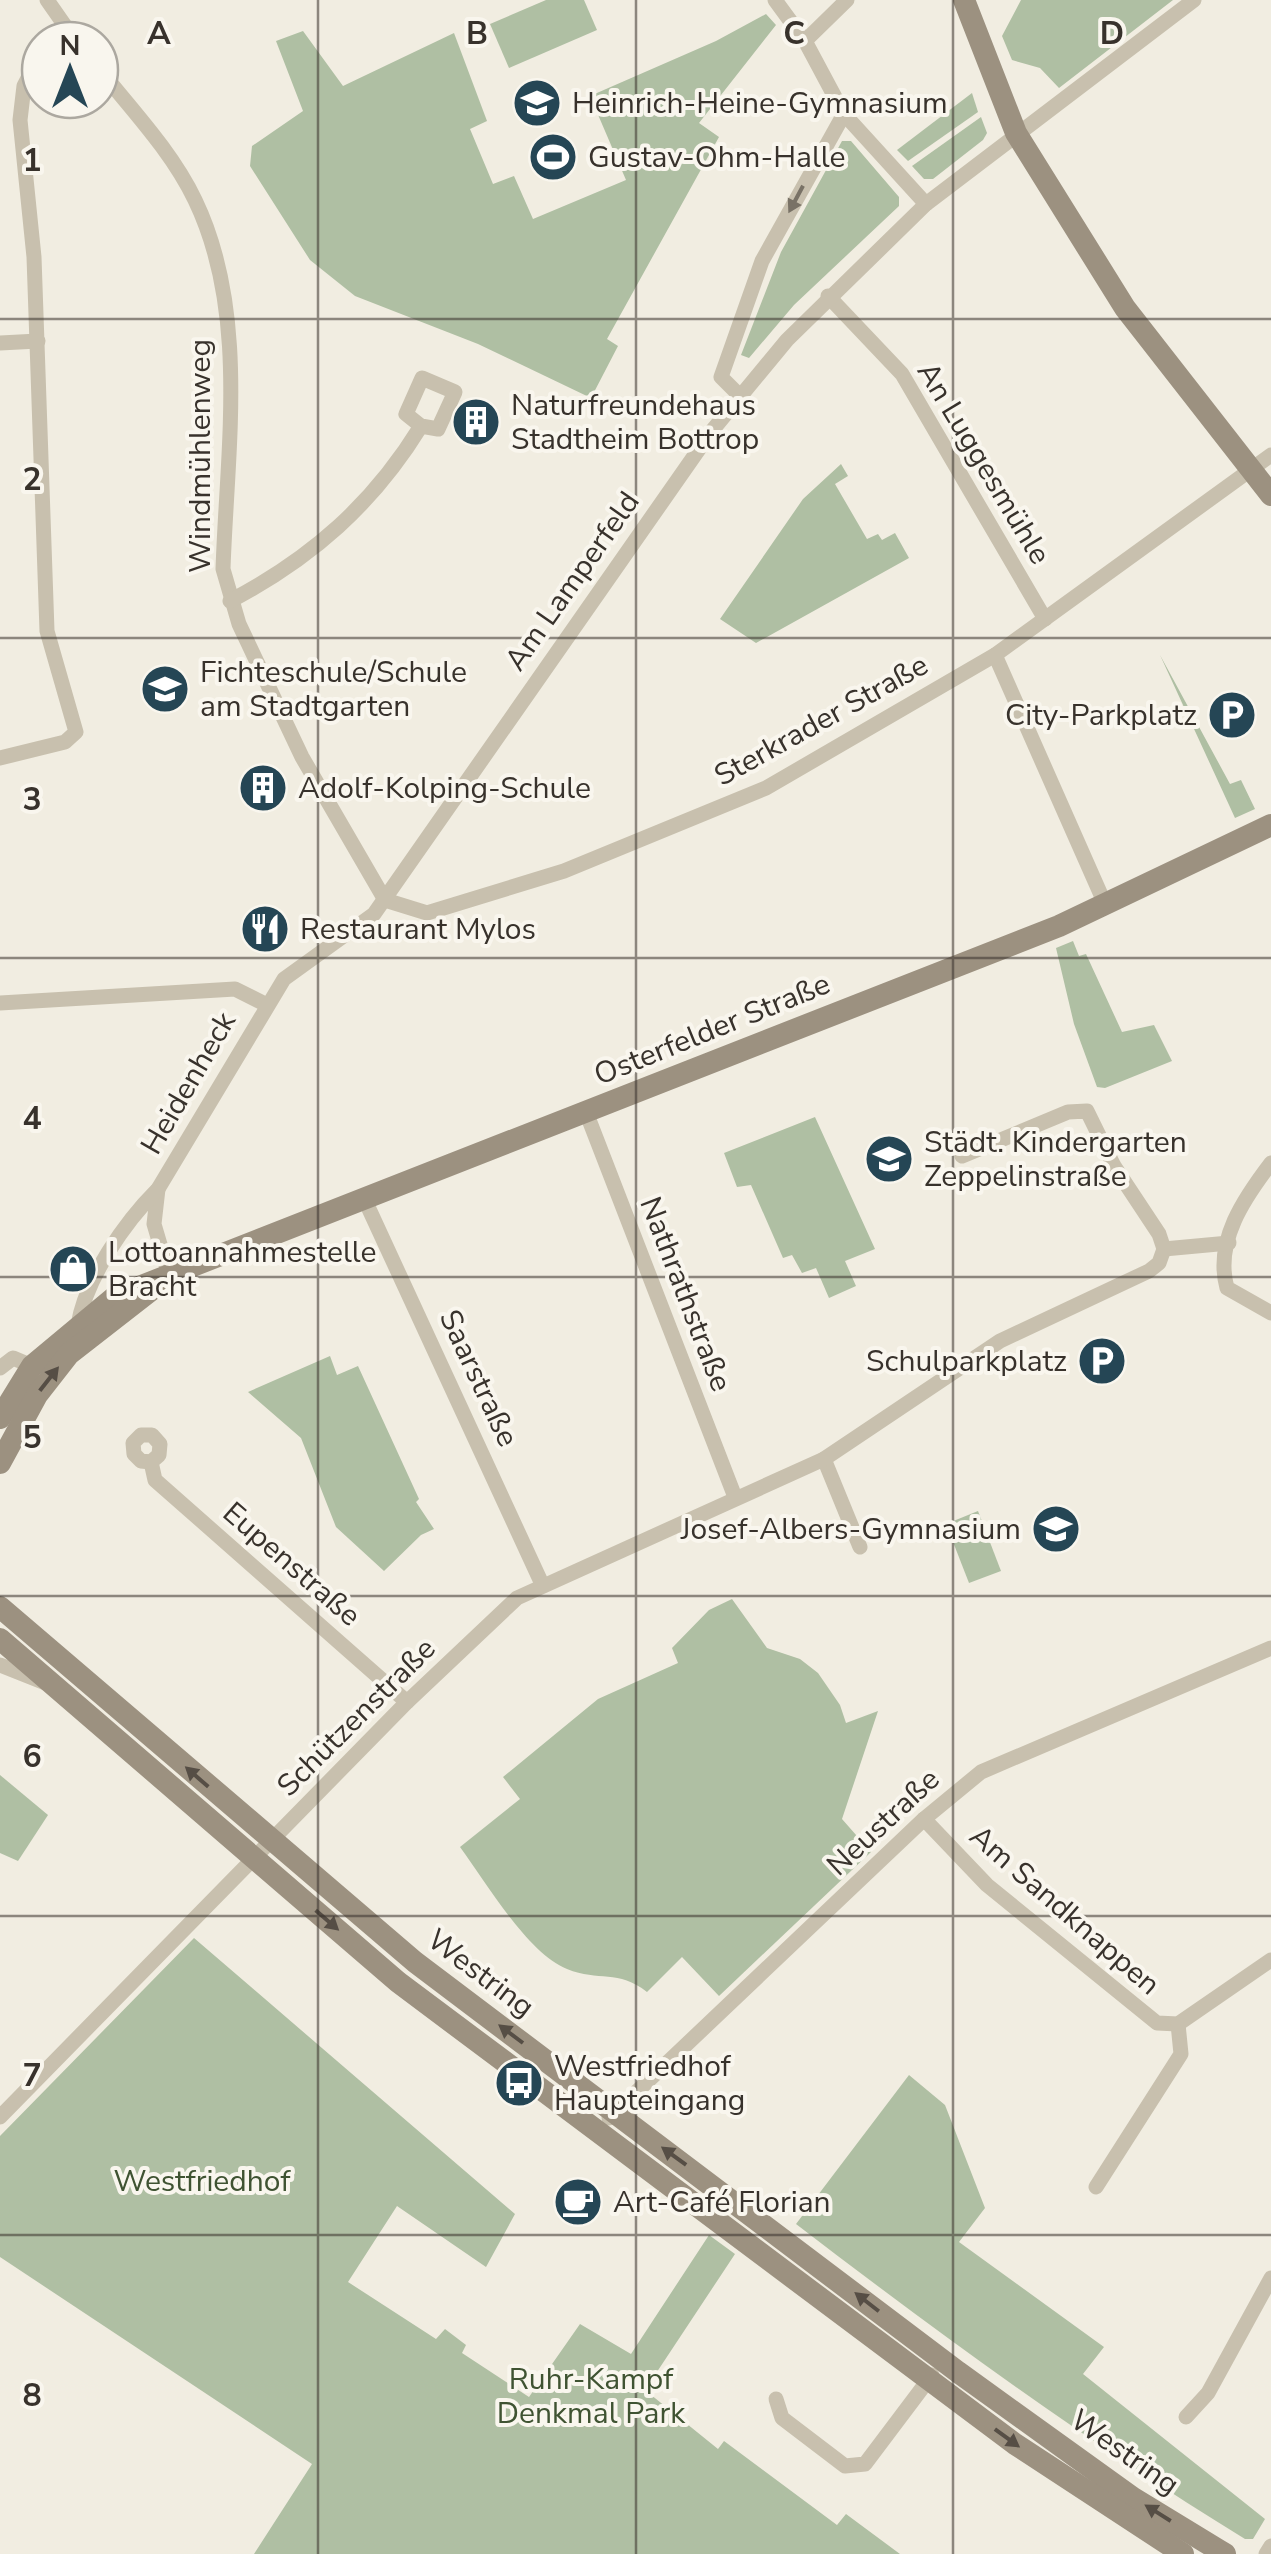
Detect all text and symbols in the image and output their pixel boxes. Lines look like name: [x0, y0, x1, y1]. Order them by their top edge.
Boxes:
text: A: [147, 12, 171, 55]
text: B: [466, 12, 488, 55]
text: C: [783, 12, 805, 55]
text: D: [1100, 12, 1124, 55]
north arrow: [20, 20, 120, 120]
text: N: [60, 27, 80, 65]
school or university icon: Heinrich-Heine-Gymnasium: [511, 77, 563, 129]
place label: Heinrich-Heine-Gymnasium: [572, 83, 948, 124]
sports icon: Gustav-Ohm-Halle: [527, 131, 579, 183]
place label: Gustav-Ohm-Halle: [588, 137, 846, 178]
text: 1: [22, 139, 42, 182]
one-way arrow: [787, 184, 804, 213]
street label: Windmühlenweg: [180, 339, 221, 573]
street label: An Luggesmühle: [907, 354, 1060, 572]
place label: Naturfreundehaus Stadtheim Bottrop: [511, 385, 759, 460]
building icon: Naturfreundehaus Stadtheim Bottrop: [450, 396, 502, 448]
text: 2: [22, 458, 42, 501]
street label: Am Lamperfeld: [495, 484, 649, 679]
street label: Sterkrader Straße: [707, 645, 936, 796]
place label: Fichteschule/Schule am Stadtgarten: [200, 652, 467, 727]
school or university icon: Fichteschule/Schule am Stadtgarten: [139, 663, 191, 715]
parking icon: City-Parkplatz: [1206, 689, 1258, 741]
place label: City-Parkplatz: [1005, 695, 1197, 736]
building icon: Adolf-Kolping-Schule: [237, 762, 289, 814]
place label: Adolf-Kolping-Schule: [298, 768, 591, 809]
text: 3: [22, 778, 42, 821]
restaurant icon: Restaurant Mylos: [239, 903, 291, 955]
place label: Restaurant Mylos: [300, 909, 536, 950]
street label: Osterfelder Straße: [588, 963, 836, 1096]
street label: Heidenheck: [131, 1004, 246, 1162]
text: 4: [22, 1097, 42, 1140]
place label: Städt. Kindergarten Zeppelinstraße: [924, 1122, 1187, 1197]
school or university icon: Städt. Kindergarten Zeppelinstraße: [863, 1133, 915, 1185]
street label: Nathrathstraße: [630, 1191, 741, 1397]
place label: Lottoannahmestelle Bracht: [108, 1232, 377, 1307]
shop icon: Lottoannahmestelle Bracht: [47, 1243, 99, 1295]
street label: Saarstraße: [429, 1303, 528, 1453]
parking icon: Schulparkplatz: [1076, 1335, 1128, 1387]
place label: Schulparkplatz: [866, 1341, 1067, 1382]
one-way arrow: [38, 1366, 59, 1392]
text: 5: [22, 1416, 42, 1459]
street label: Eupenstraße: [214, 1493, 369, 1636]
school or university icon: Josef-Albers-Gymnasium: [1030, 1503, 1082, 1555]
place label: Josef-Albers-Gymnasium: [680, 1509, 1021, 1550]
street label: Schützenstraße: [268, 1629, 445, 1806]
text: 6: [22, 1735, 42, 1778]
street label: Neustraße: [818, 1759, 949, 1885]
one-way arrow: [185, 1767, 210, 1789]
street label: Am Sandknappen: [961, 1816, 1169, 2005]
one-way arrow: [314, 1909, 339, 1931]
street label: Westring: [419, 1920, 543, 2027]
one-way arrow: [498, 2024, 524, 2045]
place label: Westfriedhof Haupteingang: [554, 2046, 745, 2121]
text: 7: [22, 2054, 42, 2097]
bus stop icon: Westfriedhof Haupteingang: [493, 2057, 545, 2109]
one-way arrow: [660, 2147, 687, 2166]
park label: Westfriedhof: [114, 2161, 291, 2202]
cafe icon: Art-Café Florian: [552, 2176, 604, 2228]
place label: Art-Café Florian: [613, 2182, 831, 2223]
one-way arrow: [854, 2292, 880, 2313]
park label: Ruhr-Kampf Denkmal Park: [497, 2359, 686, 2434]
text: 8: [22, 2374, 42, 2417]
street label: Westring: [1062, 2400, 1187, 2505]
one-way arrow: [994, 2427, 1020, 2447]
one-way arrow: [1144, 2504, 1172, 2522]

